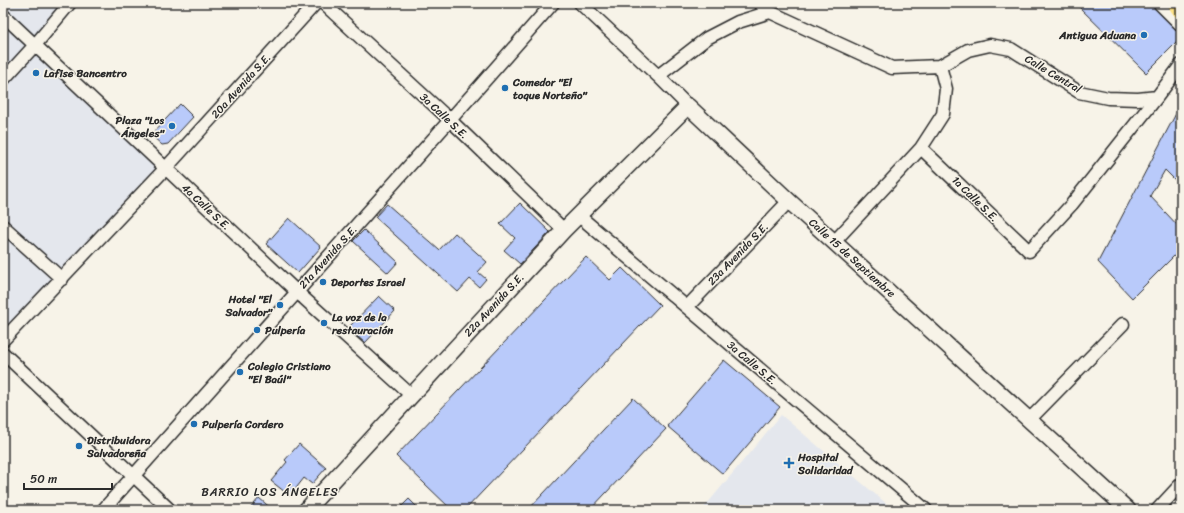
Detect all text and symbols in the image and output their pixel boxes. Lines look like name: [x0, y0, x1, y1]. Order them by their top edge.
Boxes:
place label: Antigua Aduana: [1058, 26, 1136, 45]
marker: Antigua Aduana: [1139, 30, 1149, 40]
street label: 20a Avenida S.E.: [206, 49, 276, 123]
street label: Calle Central: [1021, 50, 1086, 99]
place label: Lafise Bancentro: [44, 64, 127, 83]
marker: Lafise Bancentro: [31, 68, 41, 78]
place label: Comedor "El toque Norteño": [512, 73, 588, 105]
marker: Comedor "El toque Norteño": [500, 83, 510, 93]
street label: 3a Calle S.E.: [415, 88, 473, 144]
place label: Plaza "Los Ángeles": [115, 111, 165, 143]
marker: Plaza "Los Ángeles": [167, 121, 177, 131]
street label: 1a Calle S.E.: [947, 171, 1003, 227]
street label: 4a Calle S.E.: [177, 179, 235, 235]
street label: Calle 15 de Septiembre: [804, 214, 900, 303]
street label: 23a Avenida S.E.: [703, 218, 773, 290]
street label: 21a Avenida S.E.: [294, 221, 362, 293]
street label: 22a Avenida S.E.: [459, 269, 529, 341]
place label: Deportes Israel: [331, 273, 406, 292]
marker: Deportes Israel: [318, 277, 328, 287]
place label: Hotel "El Salvador": [225, 290, 273, 322]
marker: Hotel "El Salvador": [275, 300, 285, 310]
place label: La voz de la restauración: [331, 308, 393, 340]
marker: La voz de la restauración: [319, 318, 329, 328]
place label: Pulpería: [265, 321, 306, 340]
marker: Pulpería: [252, 325, 262, 335]
street label: 3a Calle S.E.: [723, 336, 781, 390]
place label: Colegio Cristiano "El Baúl": [247, 357, 331, 389]
marker: Colegio Cristiano "El Baúl": [235, 367, 245, 377]
place label: Pulpería Cordero: [202, 415, 284, 434]
marker: Pulpería Cordero: [189, 419, 199, 429]
place label: Distribuidora Salvadoreña: [86, 431, 151, 463]
marker: Distribuidora Salvadoreña: [74, 441, 84, 451]
place label: Hospital Solidaridad: [797, 448, 854, 480]
marker: Hospital Solidaridad: [783, 457, 795, 469]
scale bar: [24, 465, 112, 491]
text: 50 m: [30, 468, 57, 490]
district label: BARRIO LOS ÁNGELES: [201, 481, 339, 503]

